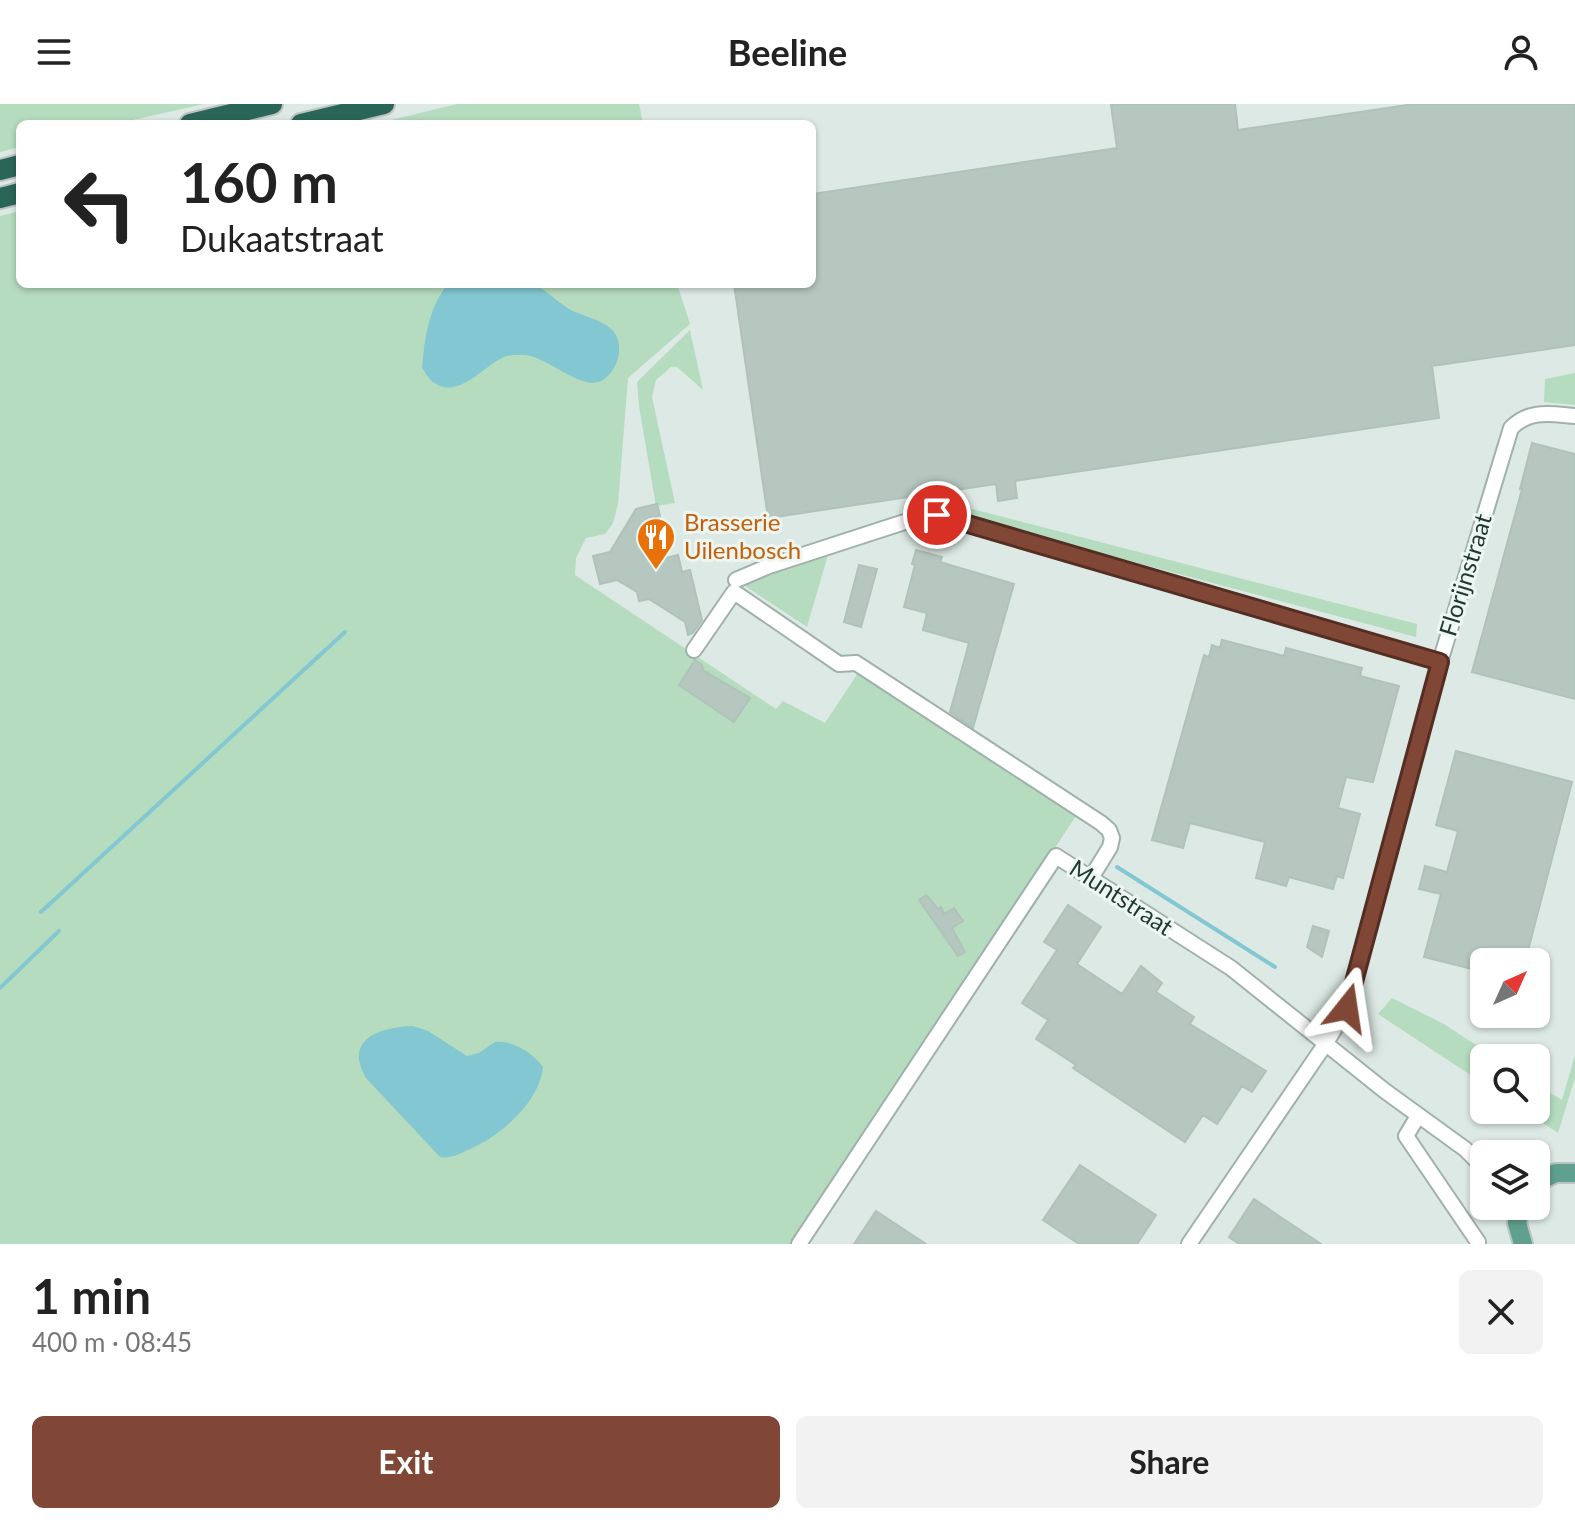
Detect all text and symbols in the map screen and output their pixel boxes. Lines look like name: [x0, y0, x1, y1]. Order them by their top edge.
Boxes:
icon: menu: [32, 30, 76, 74]
text: Beeline: [728, 30, 847, 74]
icon: person: [1499, 30, 1543, 74]
text: 160 m: [180, 148, 338, 215]
icon: left: [48, 152, 152, 256]
text: Dukaatstraat: [180, 216, 384, 260]
pin: [903, 481, 971, 549]
icon: arrive: [915, 493, 959, 537]
place label: Brasserie Uilenbosch: [684, 507, 801, 564]
street label: Florijnstraat: [1432, 510, 1497, 639]
restaurant icon: Brasserie Uilenbosch: [635, 516, 677, 571]
street label: Muntstraat: [1065, 853, 1179, 941]
north arrow: [1470, 948, 1550, 1028]
map controls: [1470, 948, 1550, 1220]
position arrow: [1305, 966, 1389, 1050]
button: search: [1470, 1044, 1550, 1124]
button: layers: [1470, 1140, 1550, 1220]
text: 1 min: [32, 1267, 151, 1324]
button: close: [1459, 1270, 1543, 1354]
text: 400 m · 08:45: [32, 1326, 192, 1358]
button: Exit: [32, 1416, 780, 1508]
button: Share: [796, 1416, 1543, 1508]

